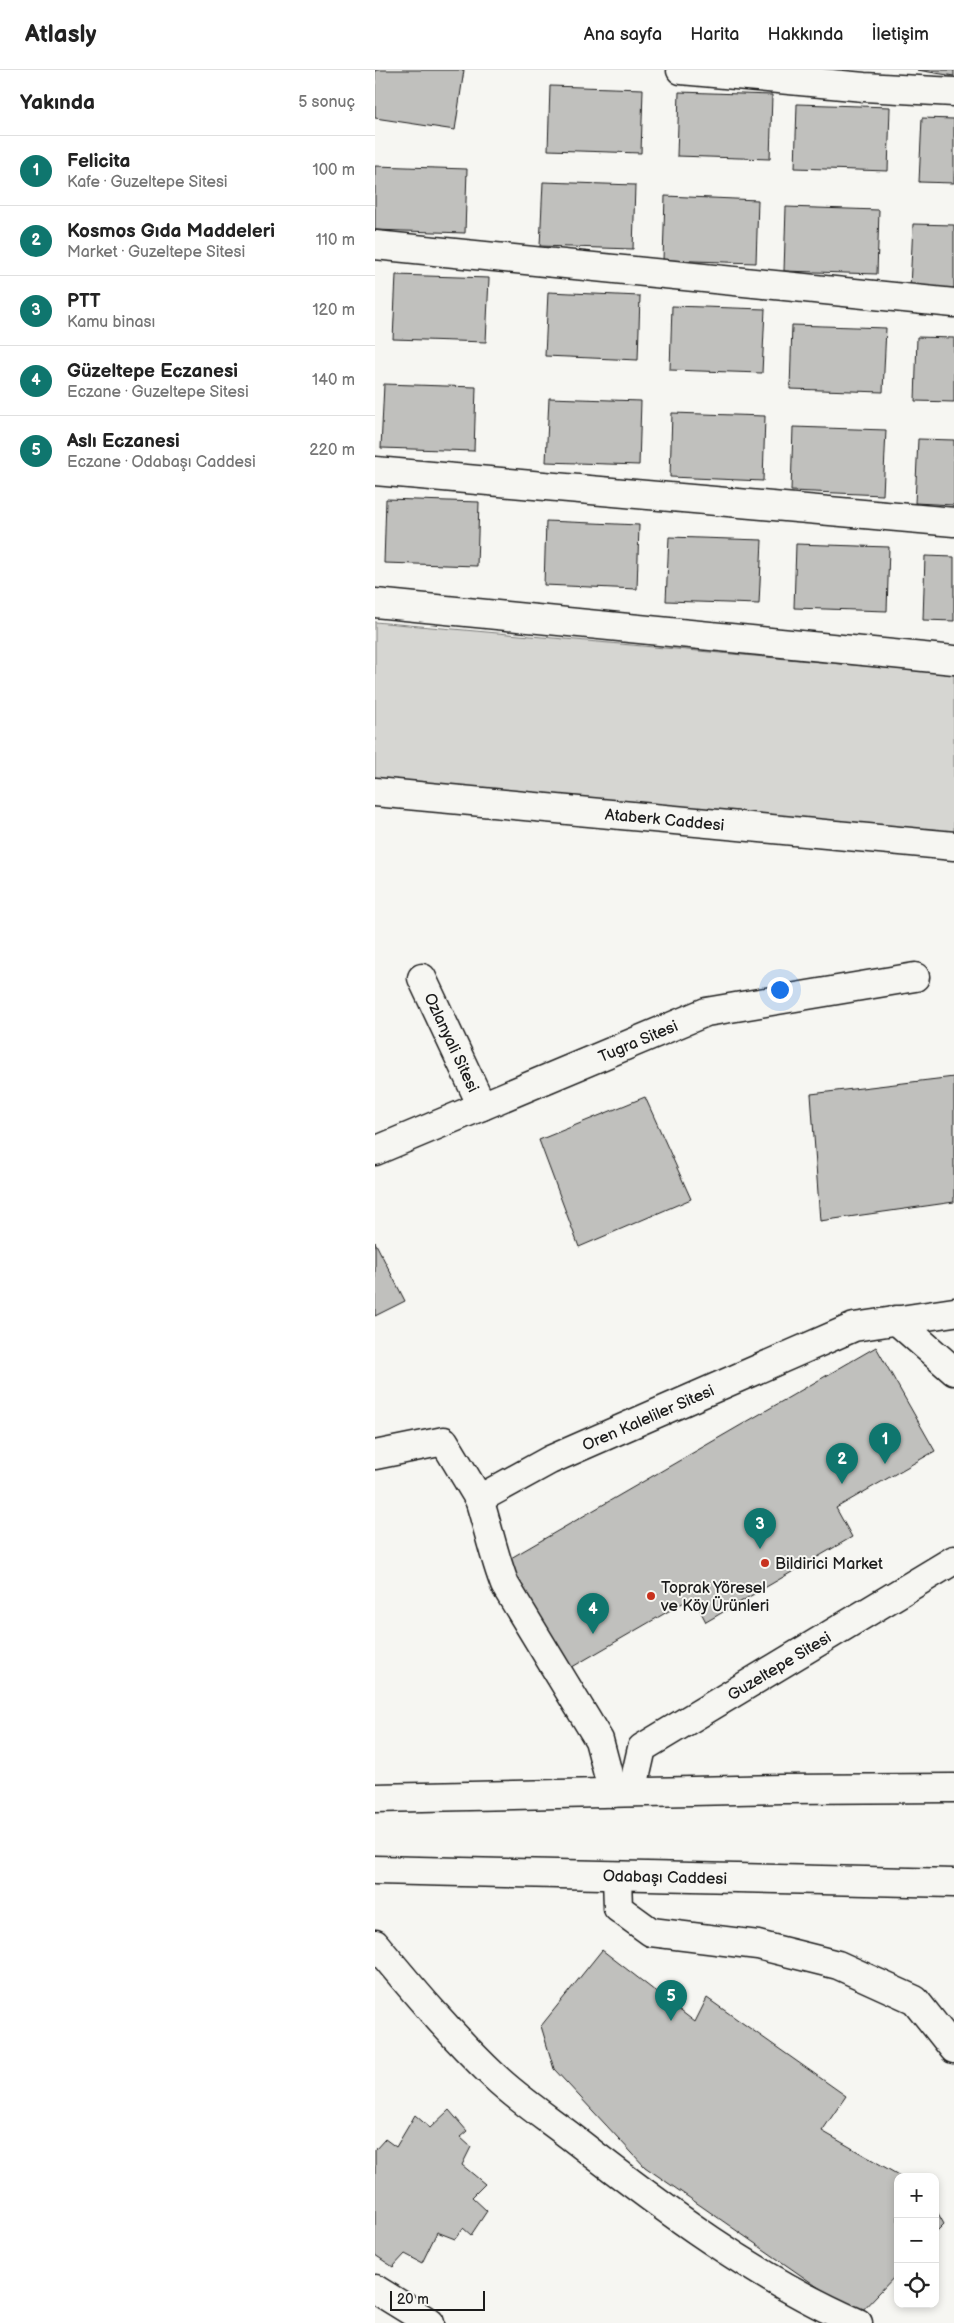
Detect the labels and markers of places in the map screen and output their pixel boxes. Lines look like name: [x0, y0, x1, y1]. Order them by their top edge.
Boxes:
pin: 1: [869, 1423, 901, 1464]
pin: 2: [826, 1443, 858, 1484]
pin: 3: [744, 1508, 776, 1549]
place label: Bildirici Market: [775, 1555, 883, 1574]
marker: Bildirici Market: [759, 1557, 771, 1569]
place label: Toprak Yöresel ve Köy Ürünleri: [660, 1579, 770, 1616]
marker: Toprak Yöresel ve Köy Ürünleri: [645, 1590, 657, 1602]
pin: 4: [577, 1593, 609, 1634]
pin: 5: [655, 1980, 687, 2021]

